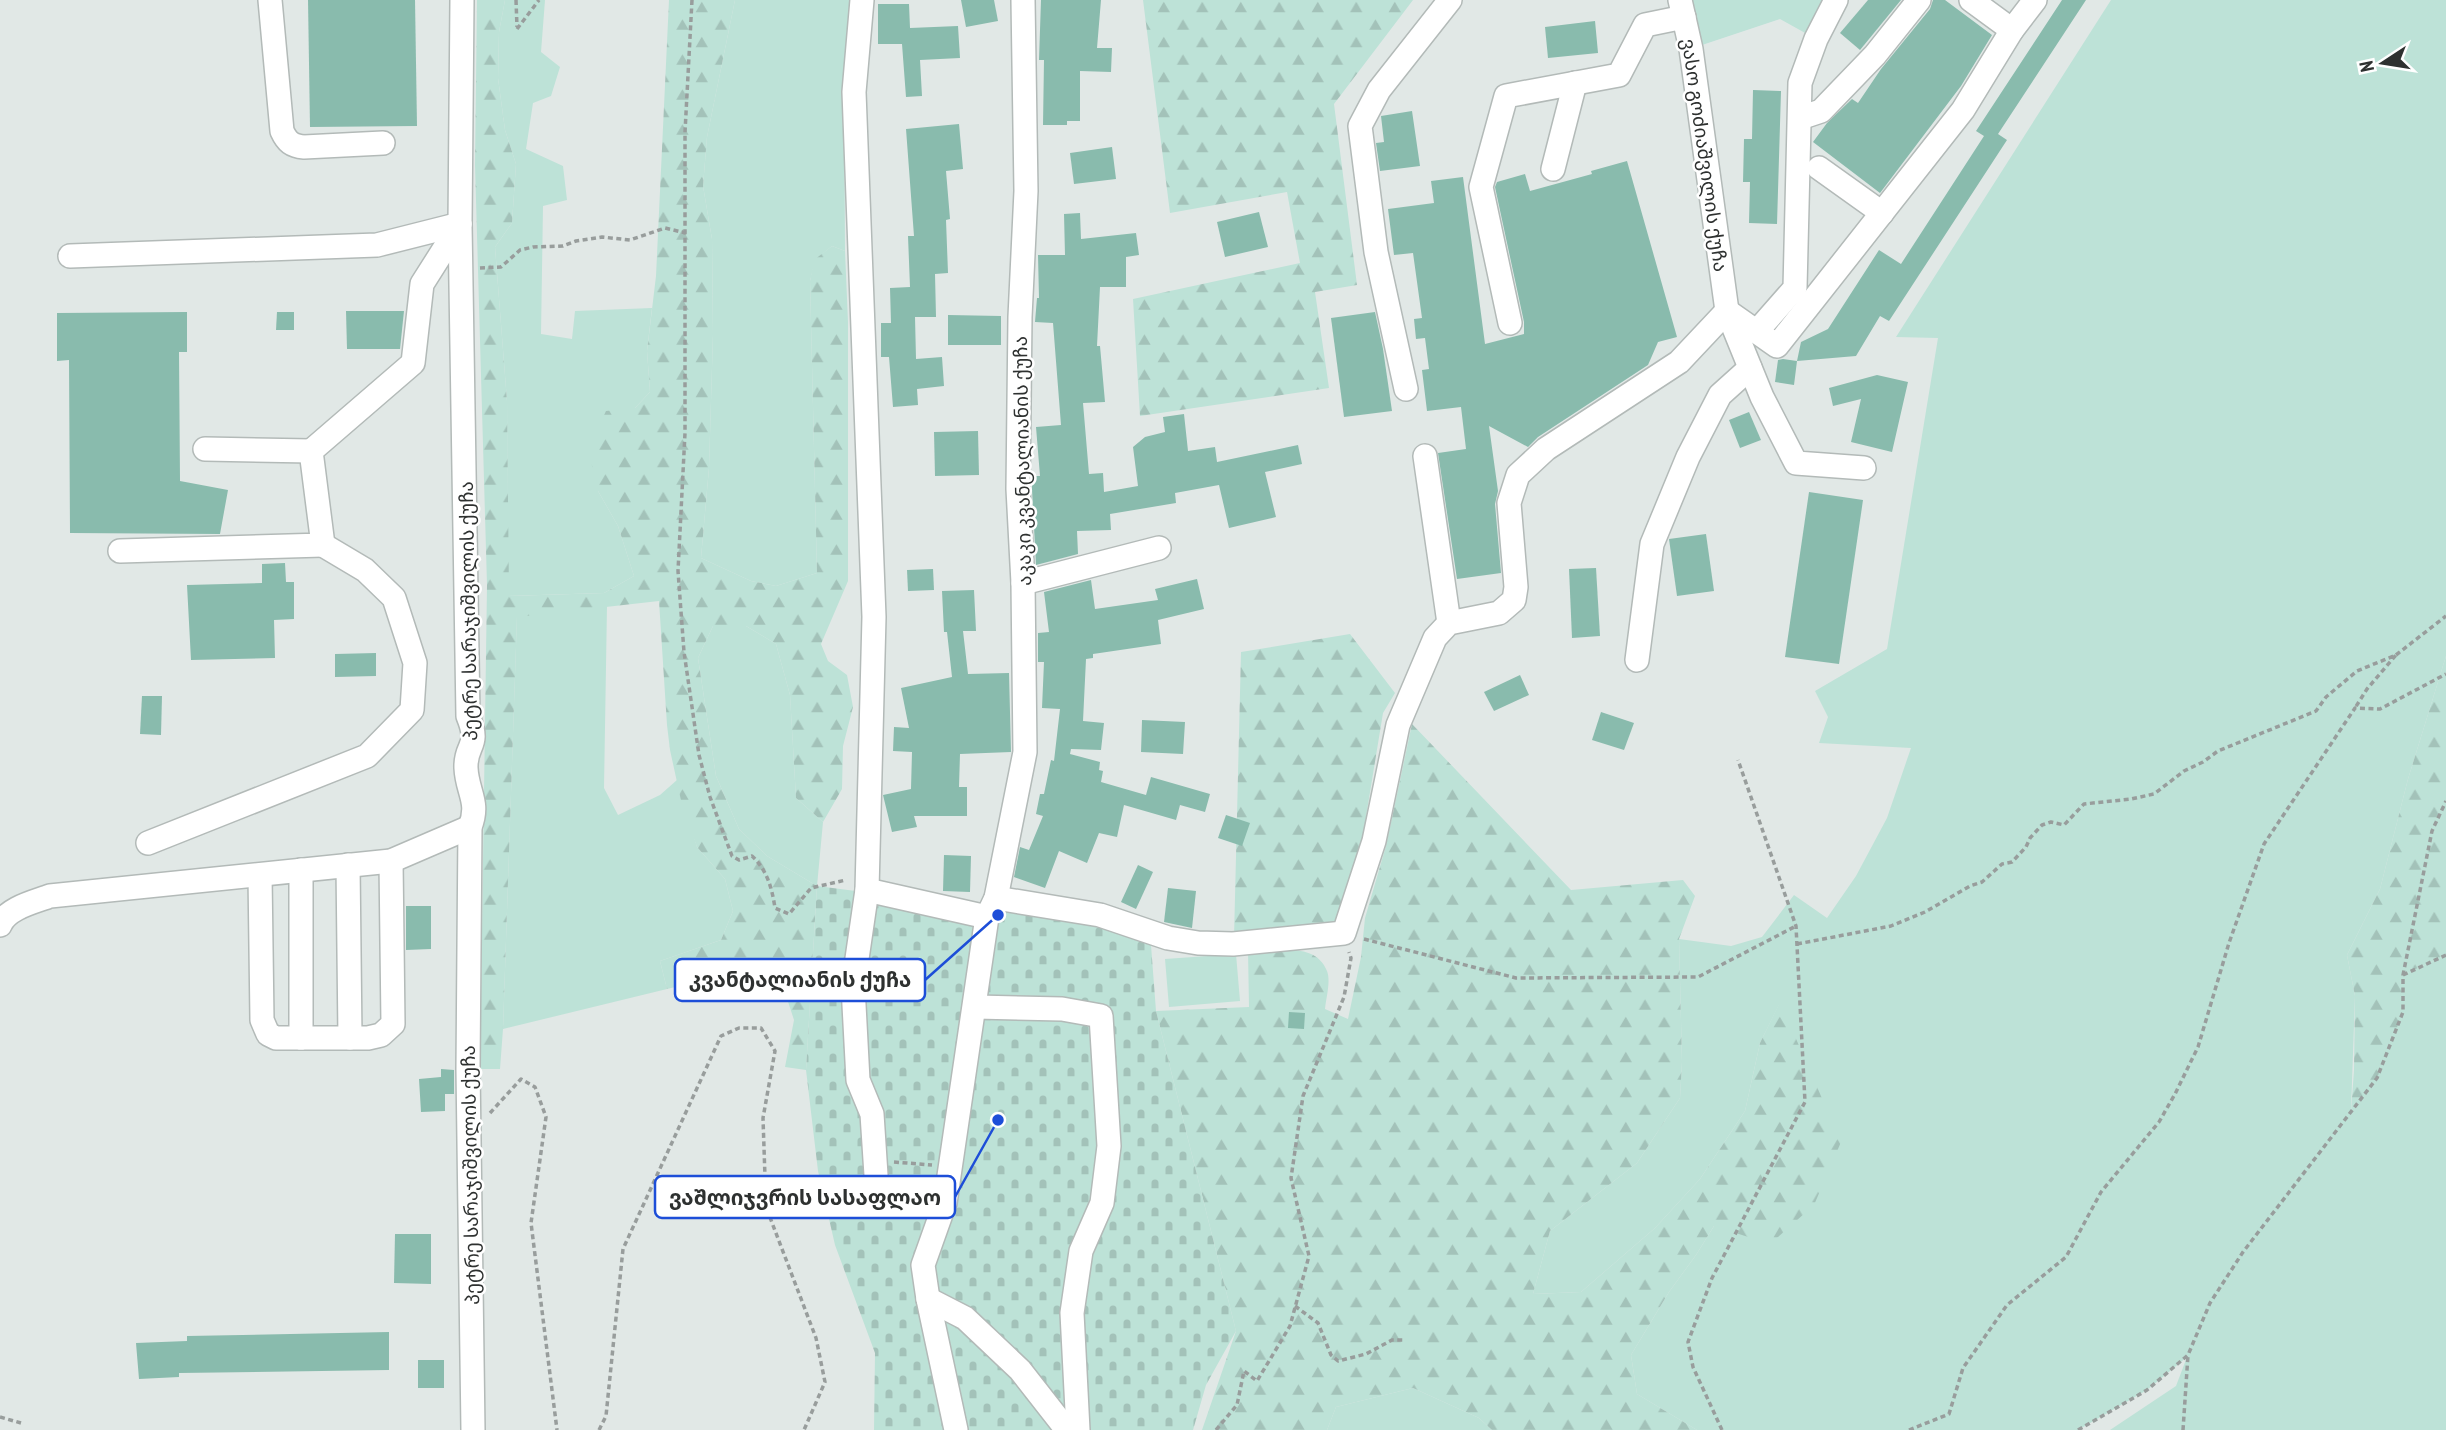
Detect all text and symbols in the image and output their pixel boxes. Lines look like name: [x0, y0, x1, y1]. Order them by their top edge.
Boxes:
north arrow: [2348, 28, 2418, 98]
street label: ვასო გოძიაშვილის ქუჩა: [1676, 37, 1733, 273]
text: N: [2354, 59, 2379, 74]
street label: აკაკი კვანტალიანის ქუჩა: [1008, 336, 1037, 586]
street label: პეტრე სარაჯიშვილის ქუჩა: [454, 481, 483, 741]
callout: კვანტალიანის ქუჩა: [675, 959, 925, 1001]
text: კვანტალიანის ქუჩა: [689, 966, 911, 993]
street label: პეტრე სარაჯიშვილის ქუჩა: [456, 1045, 485, 1305]
callout: ვაშლიჯვრის სასაფლაო: [655, 1176, 955, 1218]
text: ვაშლიჯვრის სასაფლაო: [669, 1184, 941, 1211]

